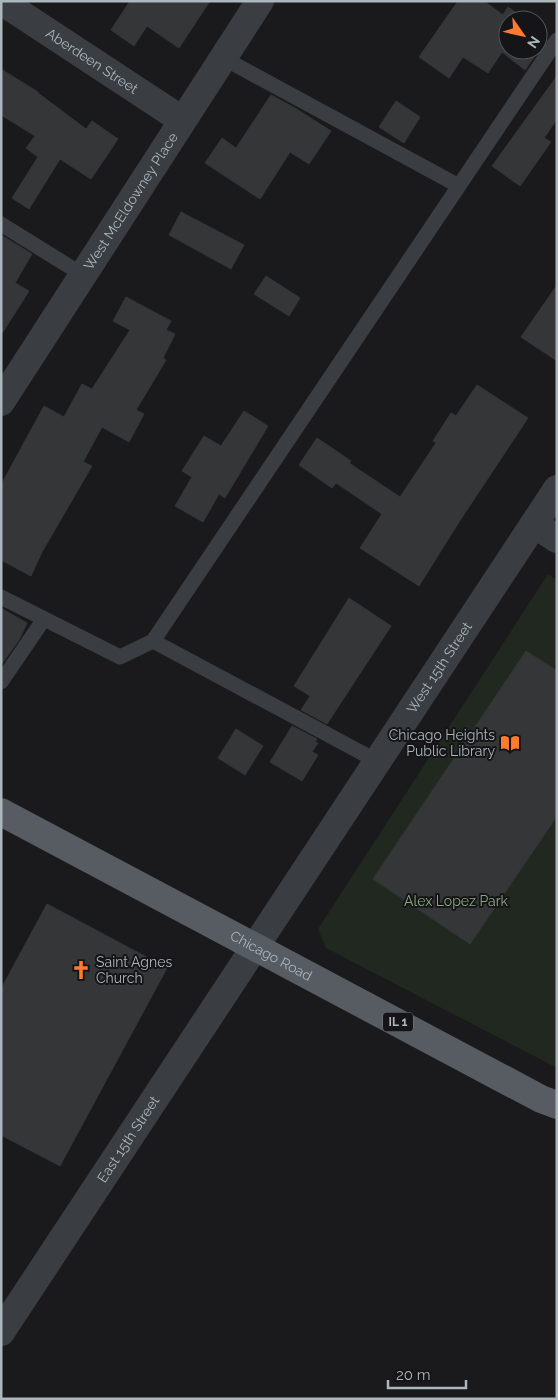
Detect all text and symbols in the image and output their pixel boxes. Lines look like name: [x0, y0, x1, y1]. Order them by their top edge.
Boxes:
north arrow: [498, 10, 548, 60]
street label: Aberdeen Street: [43, 25, 141, 97]
text: N: [524, 33, 543, 51]
street label: West McEldowney Place: [80, 130, 181, 273]
street label: West 15th Street: [403, 619, 475, 716]
place label: Chicago Heights Public Library: [389, 727, 495, 759]
library icon: Chicago Heights Public Library: [499, 732, 521, 754]
park label: Alex Lopez Park: [404, 893, 509, 909]
street label: Chicago Road: [228, 927, 315, 984]
place label: Saint Agnes Church: [96, 954, 172, 986]
church icon: Saint Agnes Church: [70, 959, 92, 981]
road number: IL 1: [383, 1012, 413, 1032]
street label: East 15th Street: [94, 1093, 163, 1185]
scale bar: [388, 1358, 466, 1390]
text: 20 m: [396, 1366, 431, 1384]

